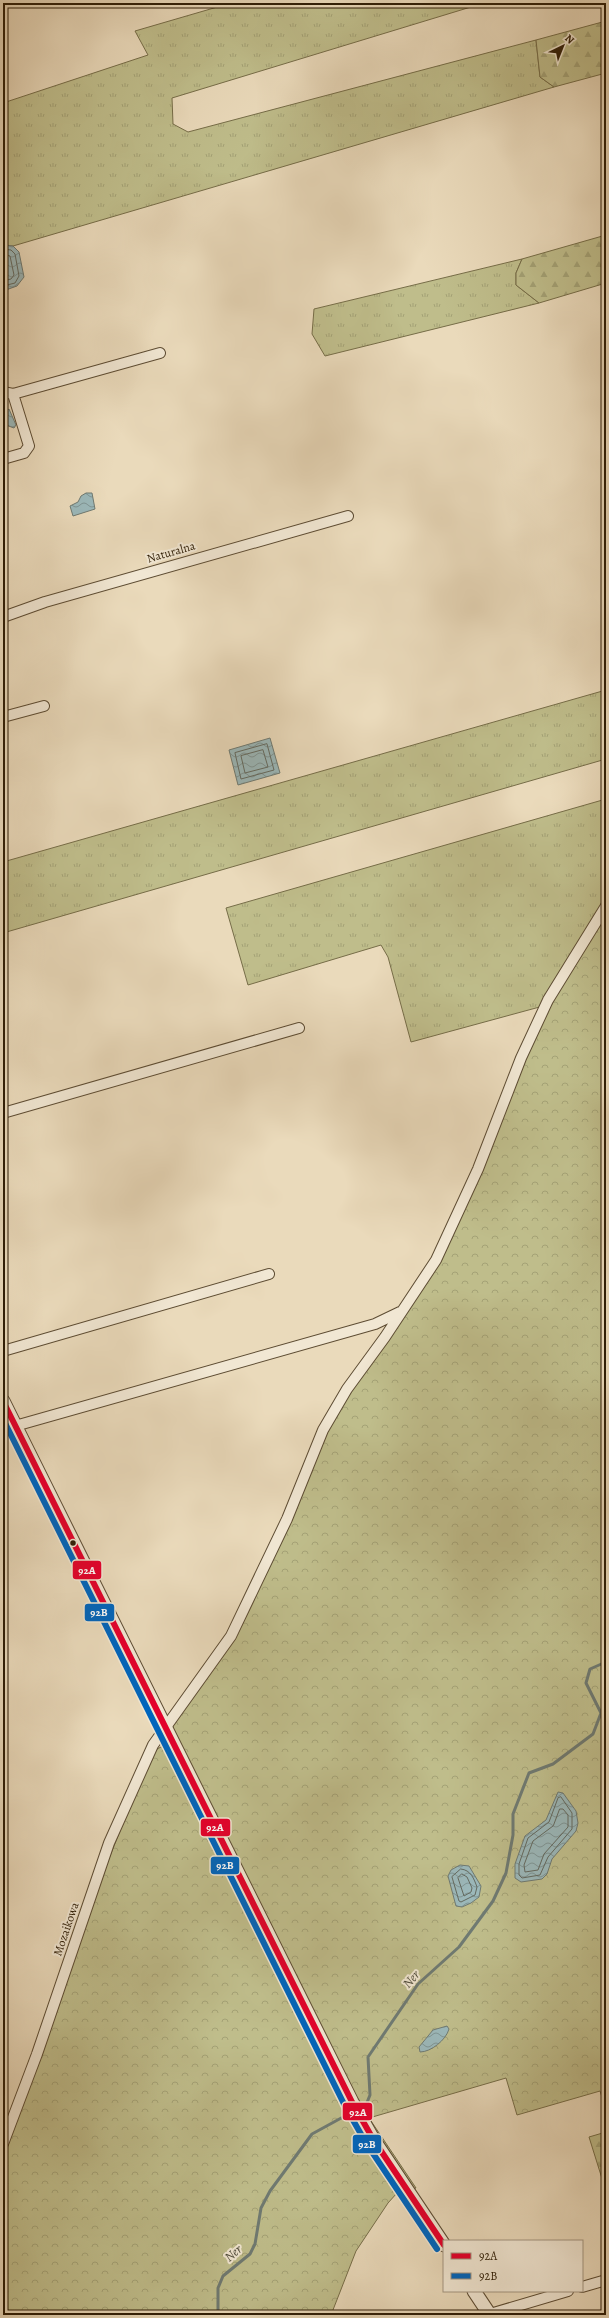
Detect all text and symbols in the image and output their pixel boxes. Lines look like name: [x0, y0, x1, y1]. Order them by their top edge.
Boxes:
north arrow: [543, 26, 583, 66]
text: N: [561, 31, 578, 47]
street label: Naturalna: [145, 537, 197, 567]
unlabelled marker: [68, 1538, 78, 1548]
line badge: 92A: [72, 1560, 102, 1580]
text: 92A: [78, 1563, 96, 1578]
line badge: 92B: [84, 1603, 115, 1622]
text: 92B: [90, 1605, 108, 1620]
line badge: 92A: [200, 1818, 231, 1837]
text: 92A: [206, 1820, 224, 1835]
line badge: 92B: [210, 1856, 240, 1875]
text: 92B: [216, 1858, 234, 1873]
street label: Mozaikowa: [49, 1900, 83, 1958]
water label: Ner: [399, 1966, 424, 1991]
line badge: 92A: [342, 2102, 373, 2121]
text: 92A: [349, 2105, 367, 2120]
line badge: 92B: [352, 2134, 382, 2154]
text: 92B: [358, 2137, 376, 2152]
water label: Ner: [221, 2240, 246, 2265]
legend: [443, 2240, 583, 2292]
text: 92A: [479, 2248, 498, 2264]
text: 92B: [479, 2268, 497, 2284]

